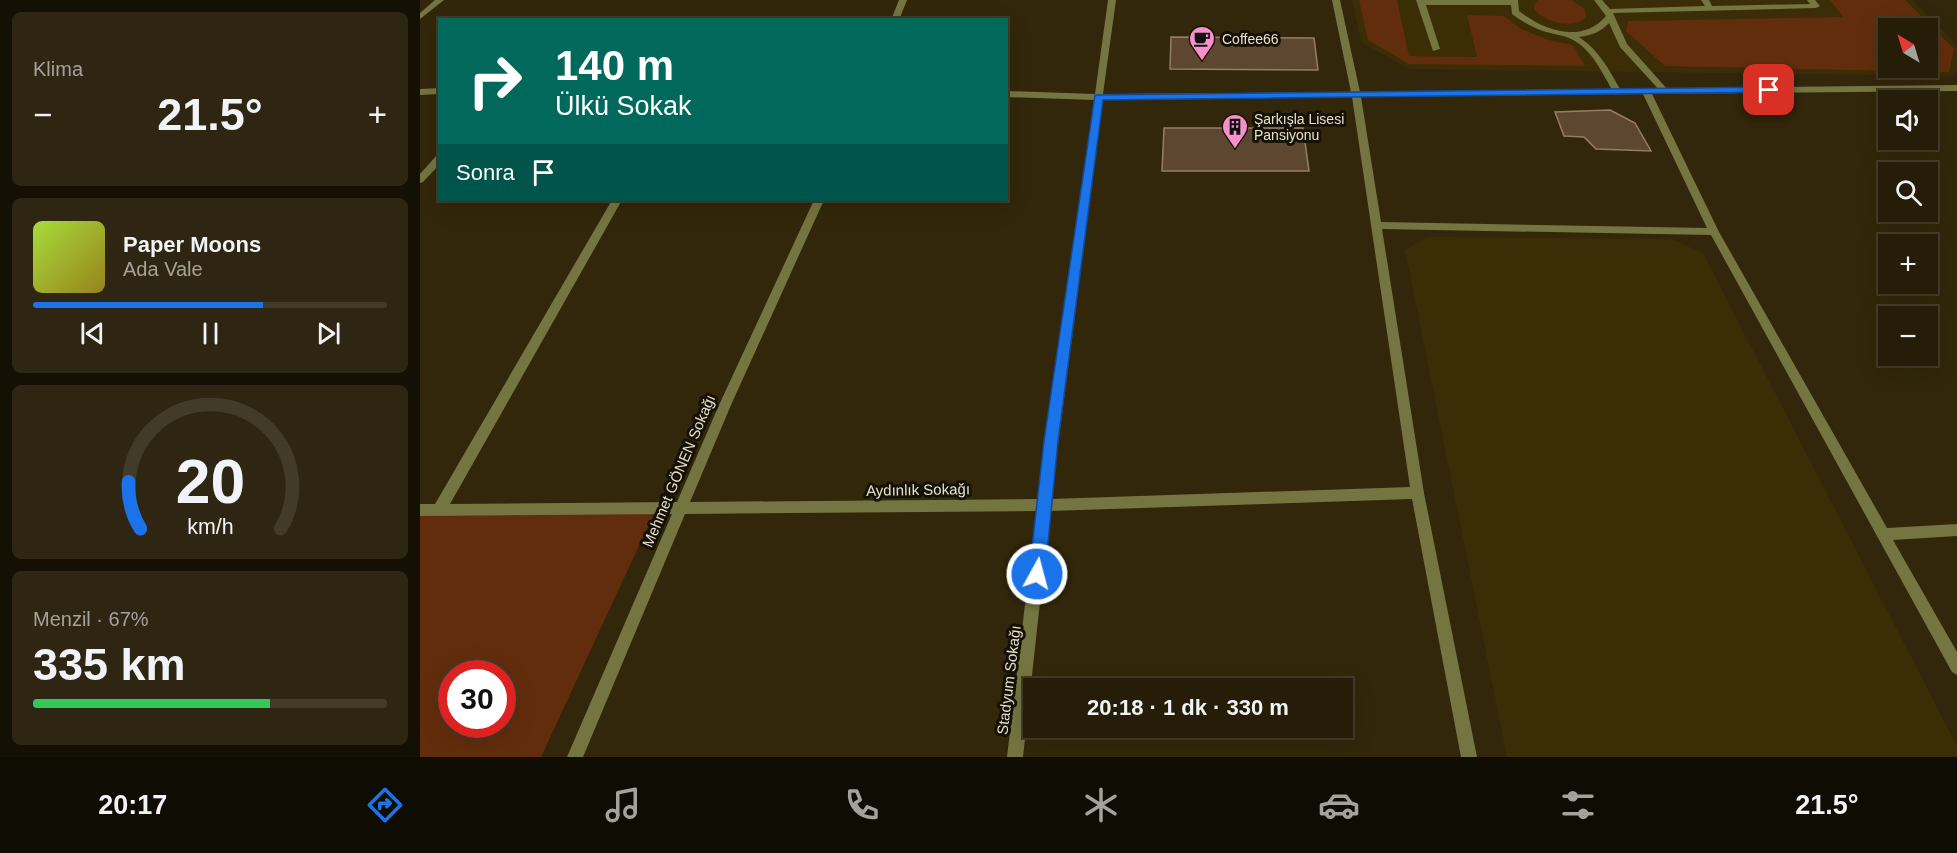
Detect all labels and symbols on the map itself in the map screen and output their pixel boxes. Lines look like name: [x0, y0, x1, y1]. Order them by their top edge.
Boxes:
north arrow: [1878, 18, 1938, 78]
cafe icon: Coffee66: [1187, 24, 1217, 62]
place label: Coffee66: [1222, 31, 1279, 47]
pin: [1743, 64, 1794, 115]
place label: Şarkışla Lisesi Pansiyonu: [1254, 111, 1344, 143]
building icon: Şarkışla Lisesi Pansiyonu: [1220, 112, 1250, 150]
street label: Mehmet GÖNEN Sokağı: [639, 392, 718, 550]
street label: Aydınlık Sokağı: [866, 480, 970, 499]
position arrow: [1005, 542, 1069, 606]
street label: Stadyum Sokağı: [993, 624, 1024, 736]
speed limit sign: 30: [438, 660, 516, 738]

